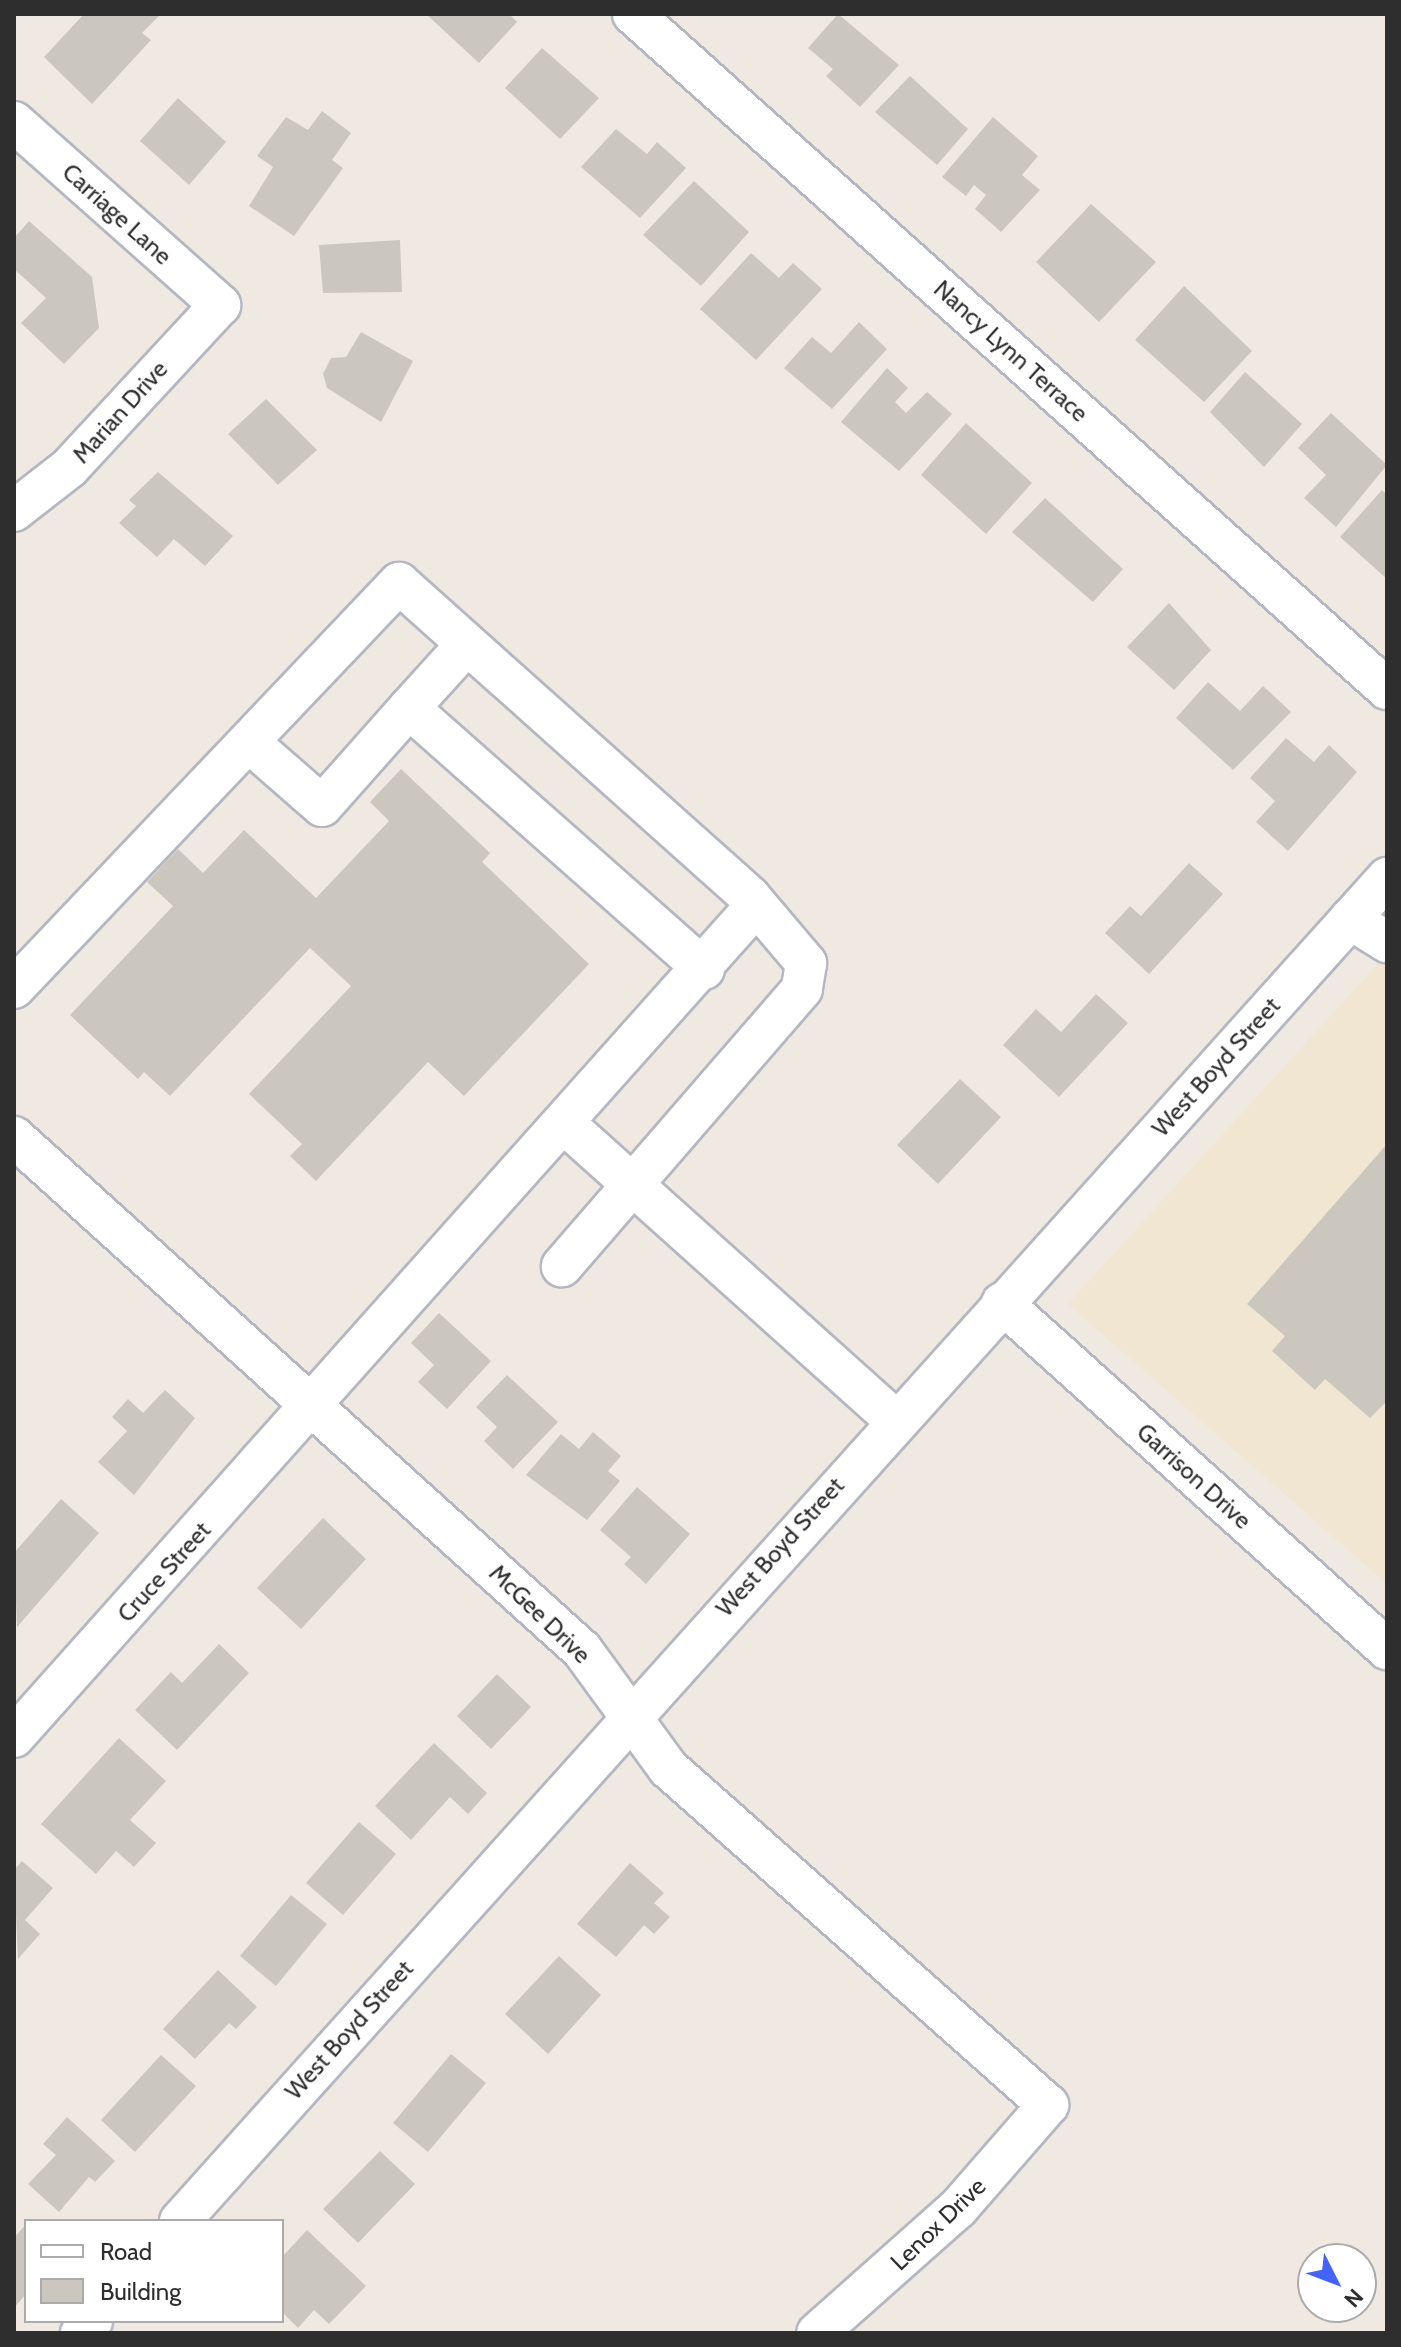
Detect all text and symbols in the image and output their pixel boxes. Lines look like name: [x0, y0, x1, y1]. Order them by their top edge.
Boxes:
street label: Carriage Lane: [56, 157, 178, 271]
street label: Nancy Lynn Terrace: [928, 274, 1094, 428]
street label: Marian Drive: [67, 355, 173, 469]
street label: West Boyd Street: [1146, 992, 1286, 1142]
street label: Garrison Drive: [1131, 1417, 1257, 1535]
street label: West Boyd Street: [710, 1472, 850, 1622]
street label: Cruce Street: [112, 1516, 216, 1628]
street label: McGee Drive: [483, 1559, 597, 1669]
street label: West Boyd Street: [279, 1955, 419, 2105]
street label: Lenox Drive: [885, 2172, 991, 2276]
legend: [24, 2219, 284, 2323]
text: Road: [100, 2237, 152, 2266]
north arrow: [1297, 2243, 1377, 2323]
text: Building: [100, 2277, 181, 2306]
text: N: [1338, 2283, 1369, 2313]

